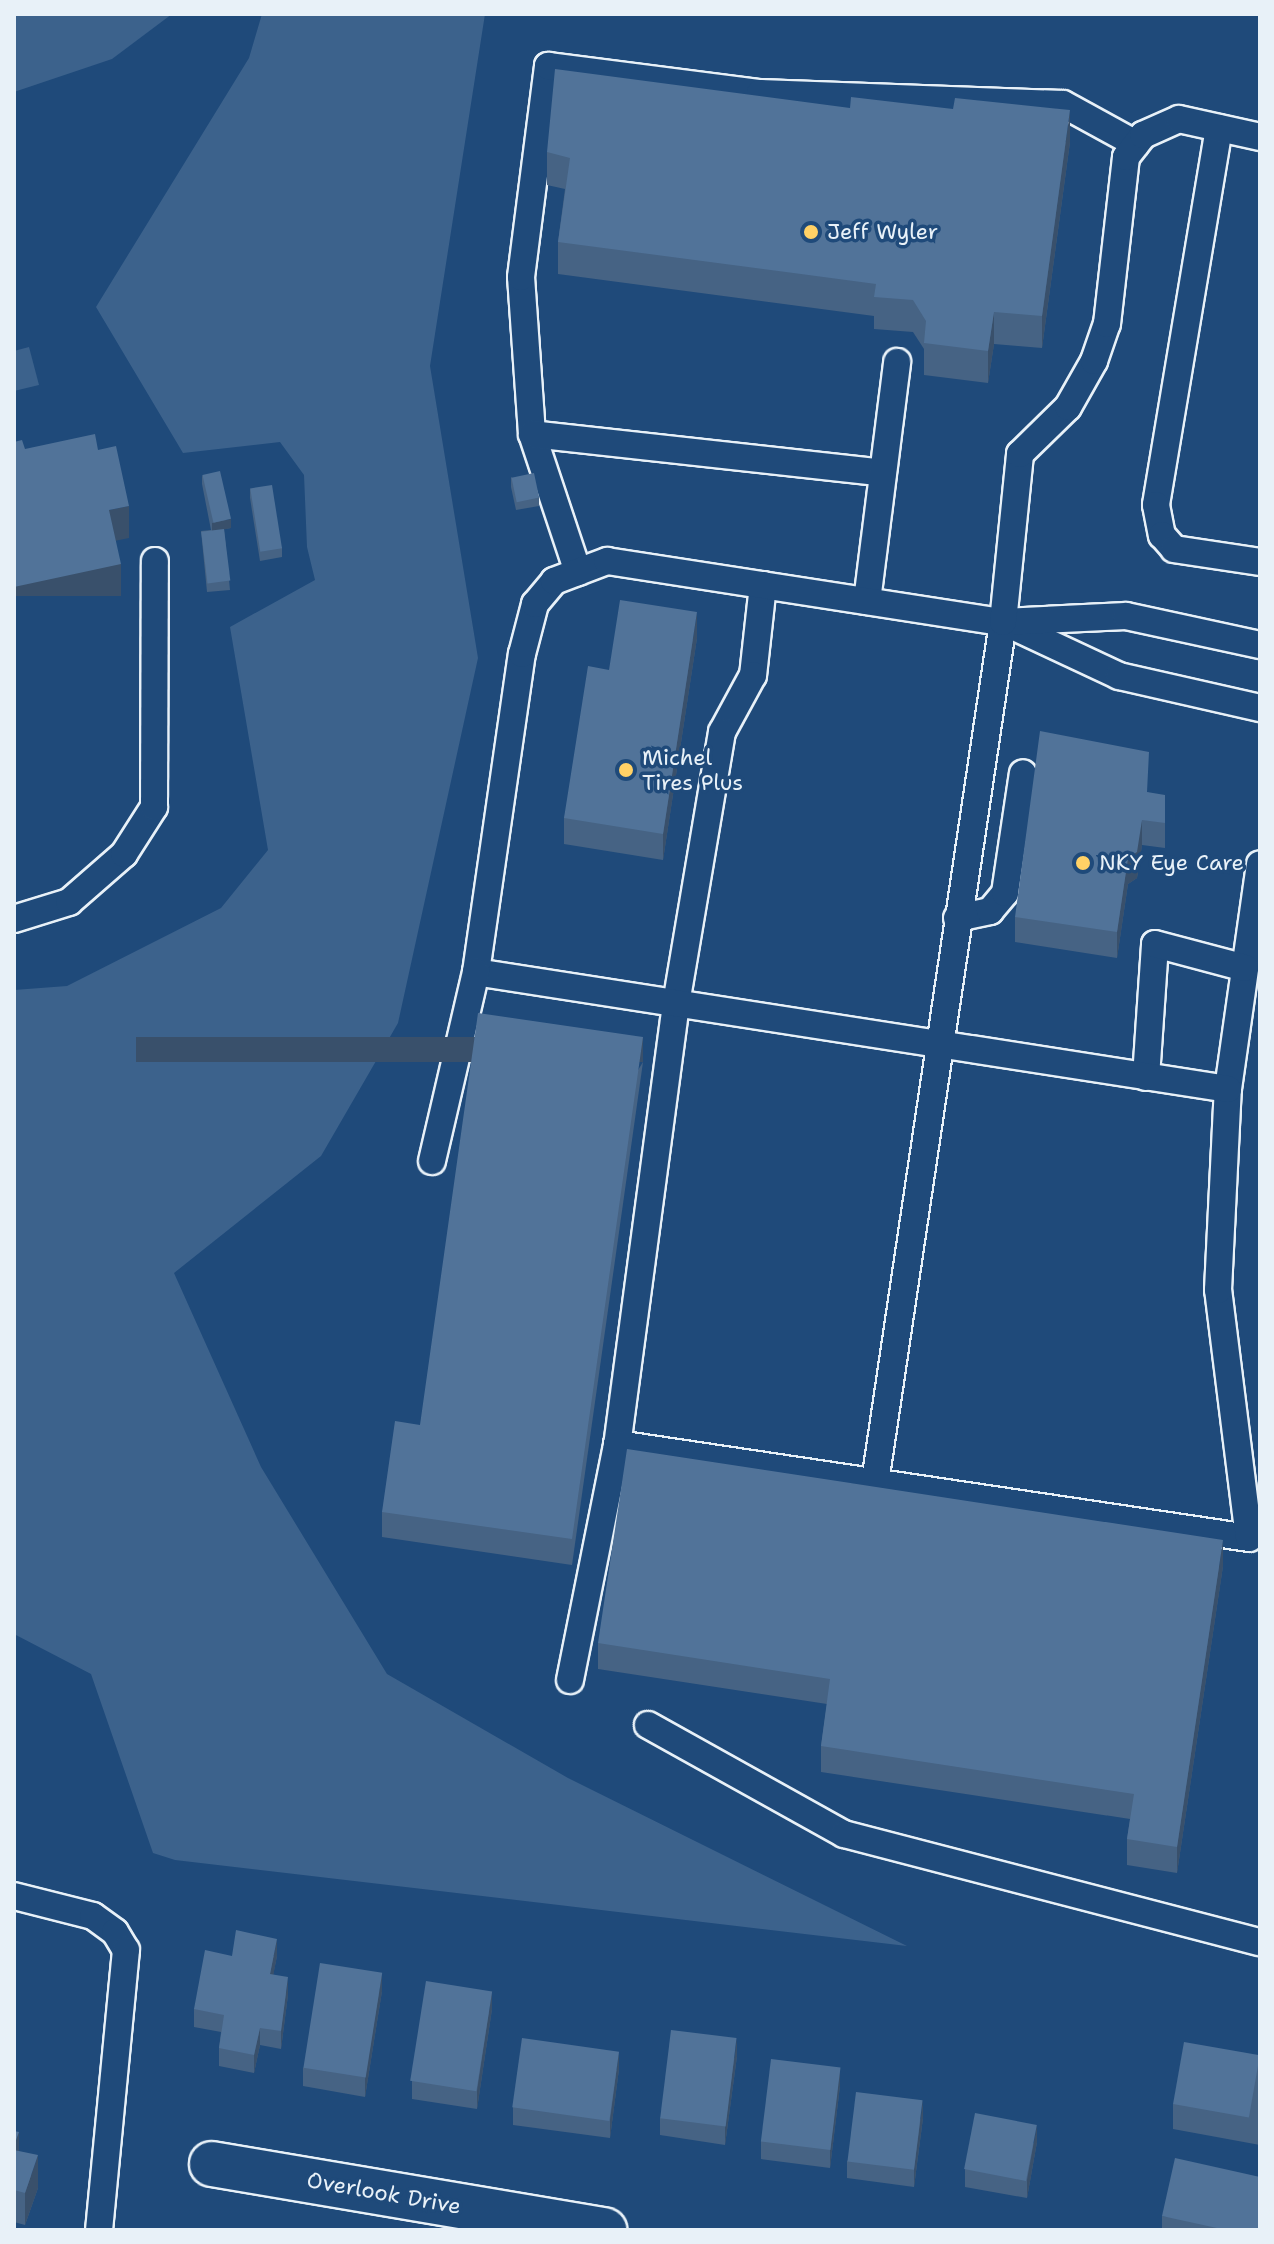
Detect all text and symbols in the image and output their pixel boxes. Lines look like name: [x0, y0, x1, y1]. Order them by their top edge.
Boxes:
place label: Jeff Wyler: [827, 219, 938, 245]
marker: Jeff Wyler: [802, 223, 820, 241]
place label: Michel Tires Plus: [642, 744, 743, 796]
marker: Michel Tires Plus: [617, 761, 635, 779]
place label: NKY Eye Care: [1099, 850, 1244, 876]
marker: NKY Eye Care: [1074, 854, 1092, 872]
street label: Overlook Drive: [305, 2166, 463, 2220]

